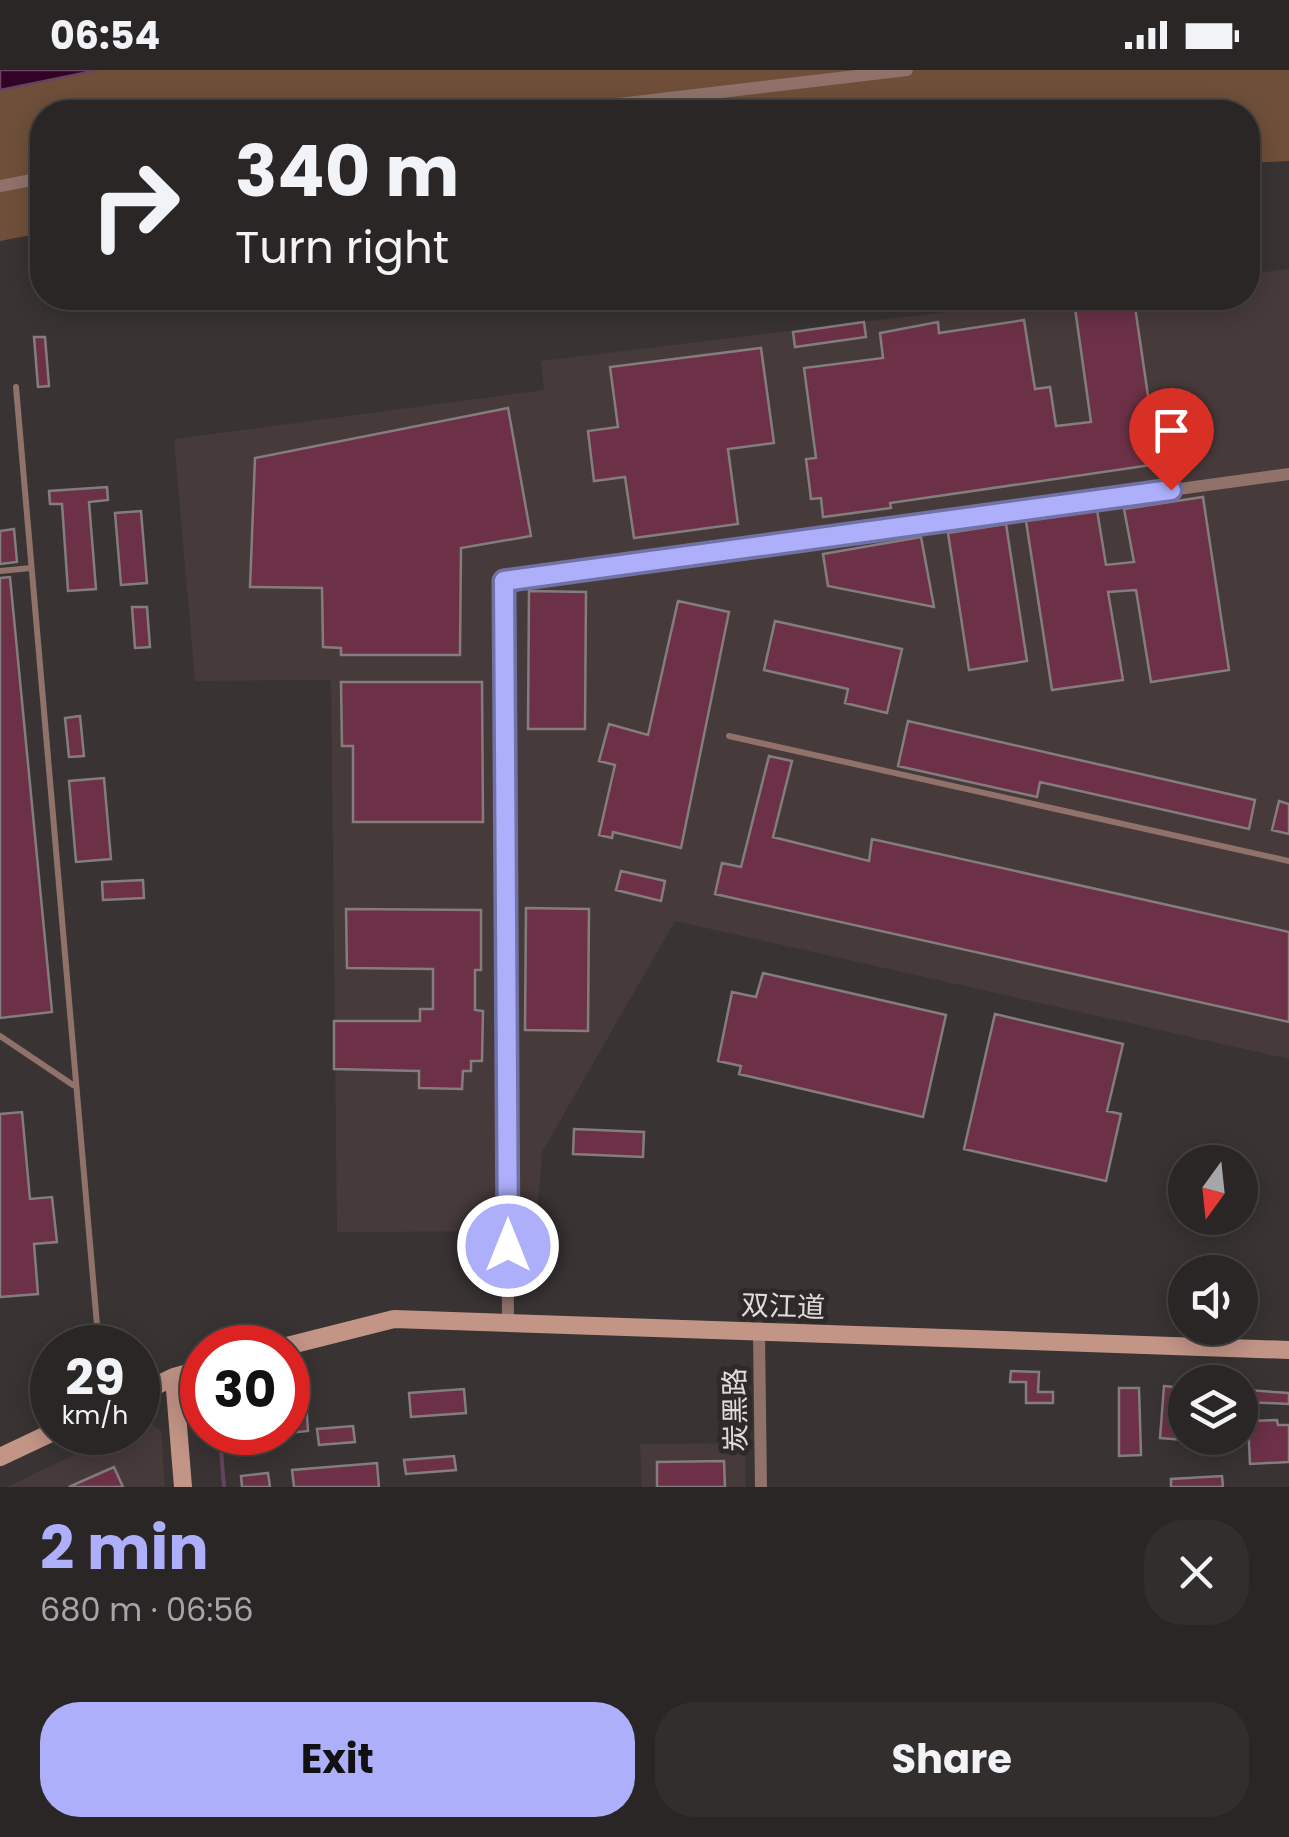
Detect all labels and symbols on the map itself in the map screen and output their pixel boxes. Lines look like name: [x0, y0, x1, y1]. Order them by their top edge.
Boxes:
pin: [1129, 388, 1214, 491]
north arrow: [1168, 1145, 1258, 1235]
position arrow: [456, 1194, 560, 1298]
street label: 双江道: [740, 1286, 826, 1327]
speed limit sign: 30: [180, 1325, 310, 1455]
street label: 炭黑路: [715, 1368, 756, 1452]

